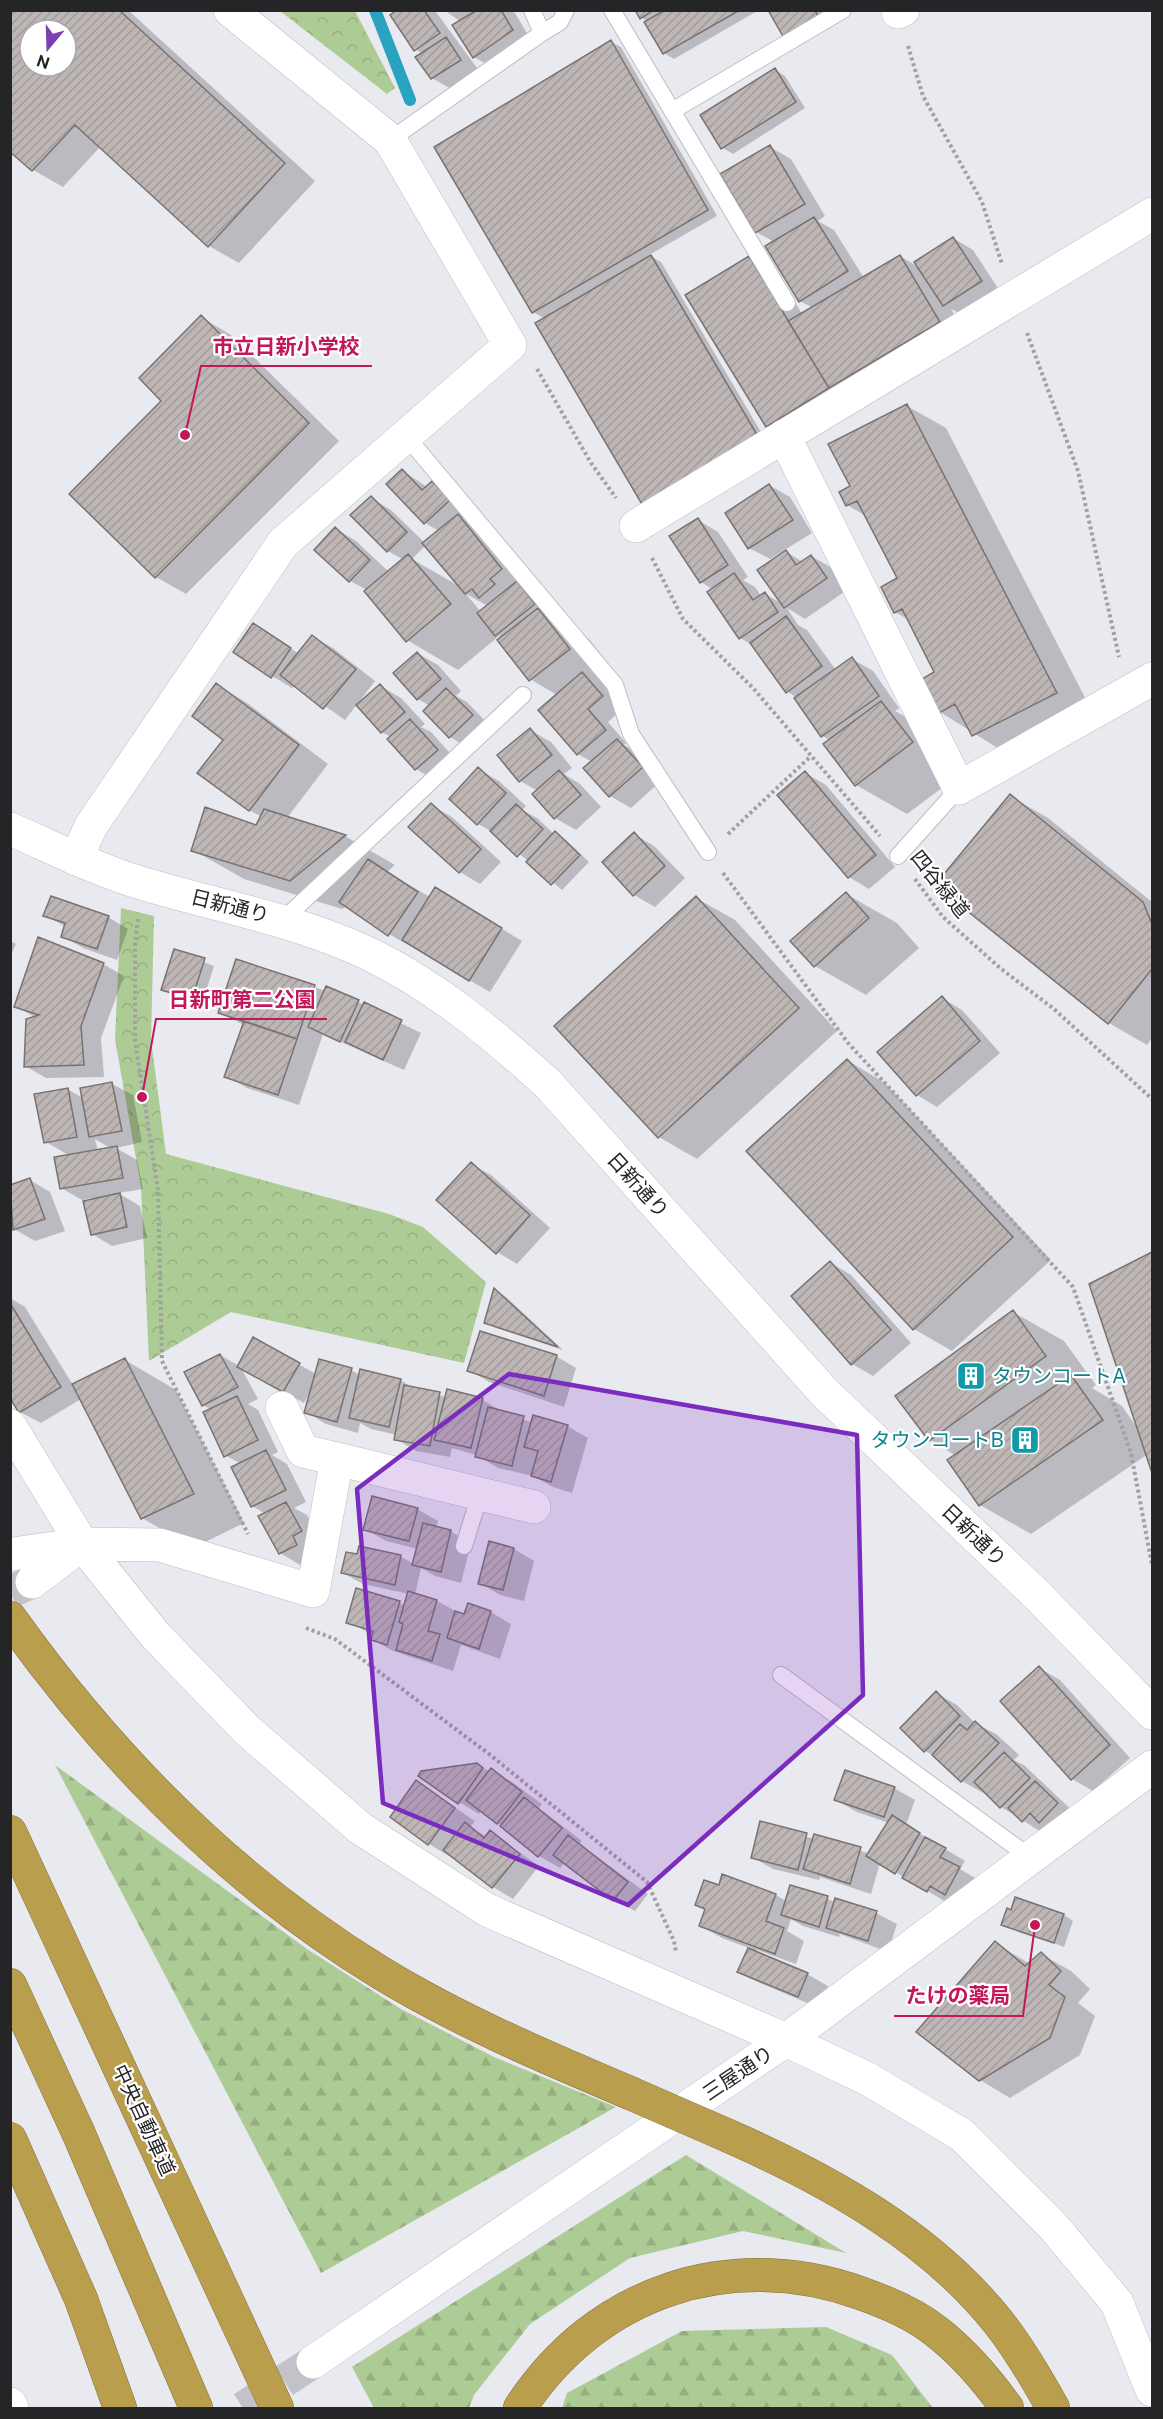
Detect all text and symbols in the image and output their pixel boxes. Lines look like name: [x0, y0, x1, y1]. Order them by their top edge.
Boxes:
north arrow: [18, 18, 78, 78]
text: N: [34, 51, 52, 73]
callout: 市立日新小学校: [201, 327, 372, 366]
text: 市立日新小学校: [213, 334, 360, 359]
street label: 四谷緑道: [906, 845, 974, 923]
street label: 日新通り: [188, 885, 272, 927]
callout: 日新町第二公園: [156, 980, 327, 1019]
text: 日新町第二公園: [169, 987, 316, 1012]
street label: 日新通り: [602, 1147, 674, 1223]
building icon: タウンコートA: [955, 1360, 987, 1392]
place label: タウンコートA: [992, 1364, 1126, 1388]
building icon: タウンコートB: [1009, 1424, 1041, 1456]
place label: タウンコートB: [871, 1428, 1004, 1452]
street label: 日新通り: [937, 1499, 1011, 1571]
callout: たけの薬局: [894, 1977, 1023, 2016]
text: たけの薬局: [906, 1983, 1011, 2008]
street label: 三屋通り: [698, 2041, 778, 2105]
street label: 中央自動車道: [108, 2061, 180, 2179]

